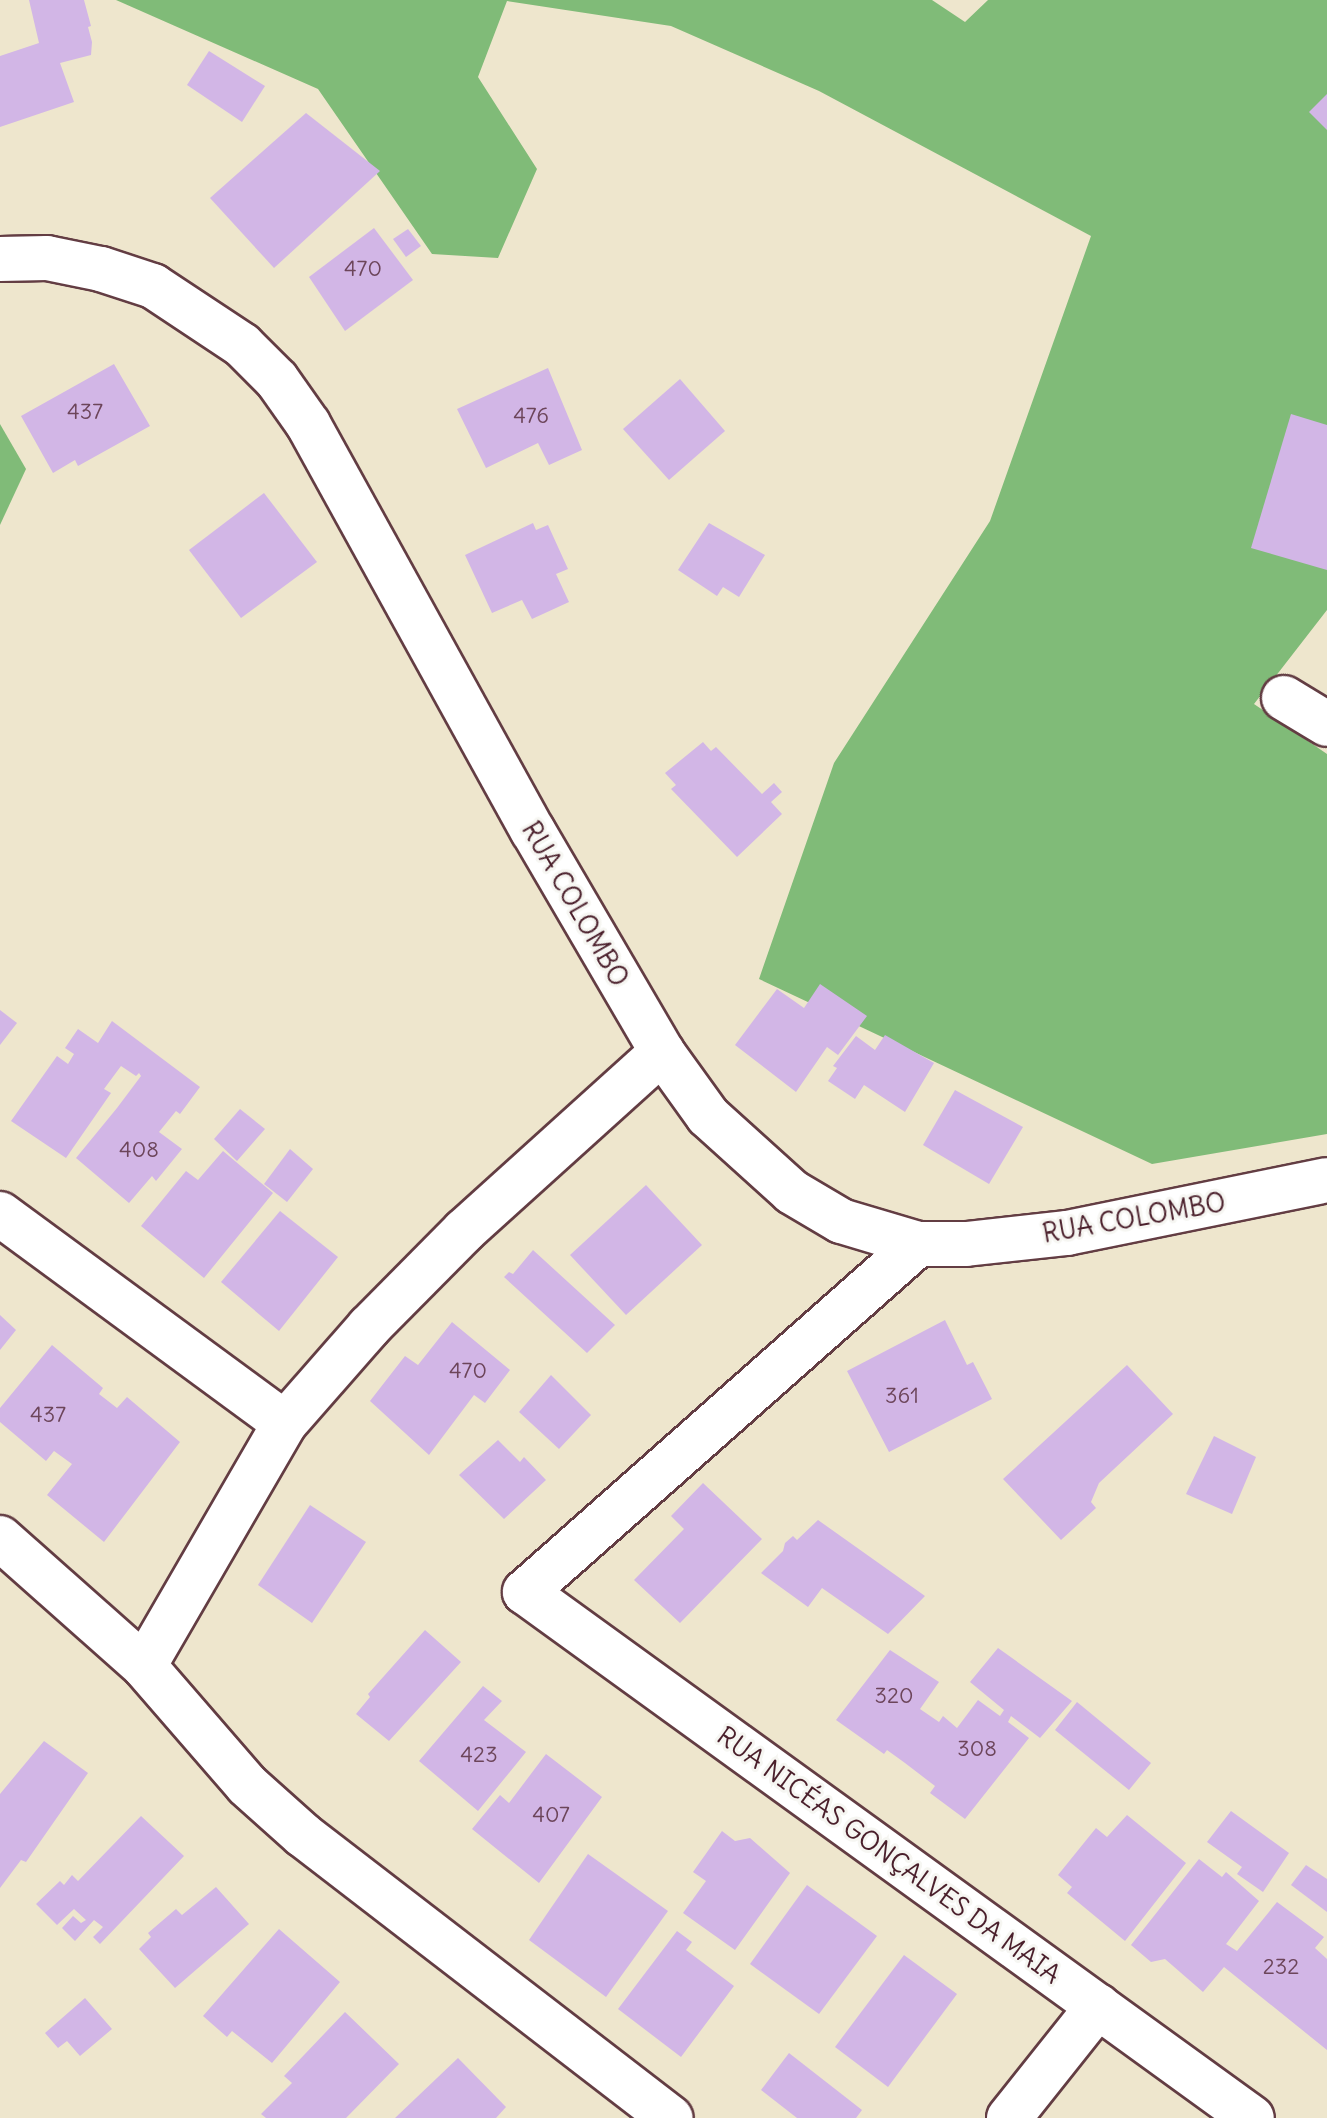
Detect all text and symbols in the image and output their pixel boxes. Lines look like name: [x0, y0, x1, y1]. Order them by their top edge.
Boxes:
house number: 470: [344, 256, 382, 282]
house number: 437: [67, 399, 103, 425]
house number: 476: [513, 403, 549, 429]
street label: RUA COLOMBO: [515, 816, 635, 992]
house number: 408: [119, 1137, 159, 1163]
street label: RUA COLOMBO: [1040, 1187, 1228, 1249]
house number: 470: [449, 1358, 487, 1384]
house number: 361: [885, 1383, 919, 1409]
house number: 437: [30, 1402, 66, 1428]
house number: 320: [874, 1683, 914, 1709]
street label: RUA NICÉAS GONÇALVES DA MAIA: [711, 1720, 1067, 1990]
house number: 308: [957, 1736, 997, 1762]
house number: 423: [460, 1742, 498, 1768]
house number: 407: [532, 1802, 570, 1828]
house number: 232: [1263, 1954, 1299, 1980]

